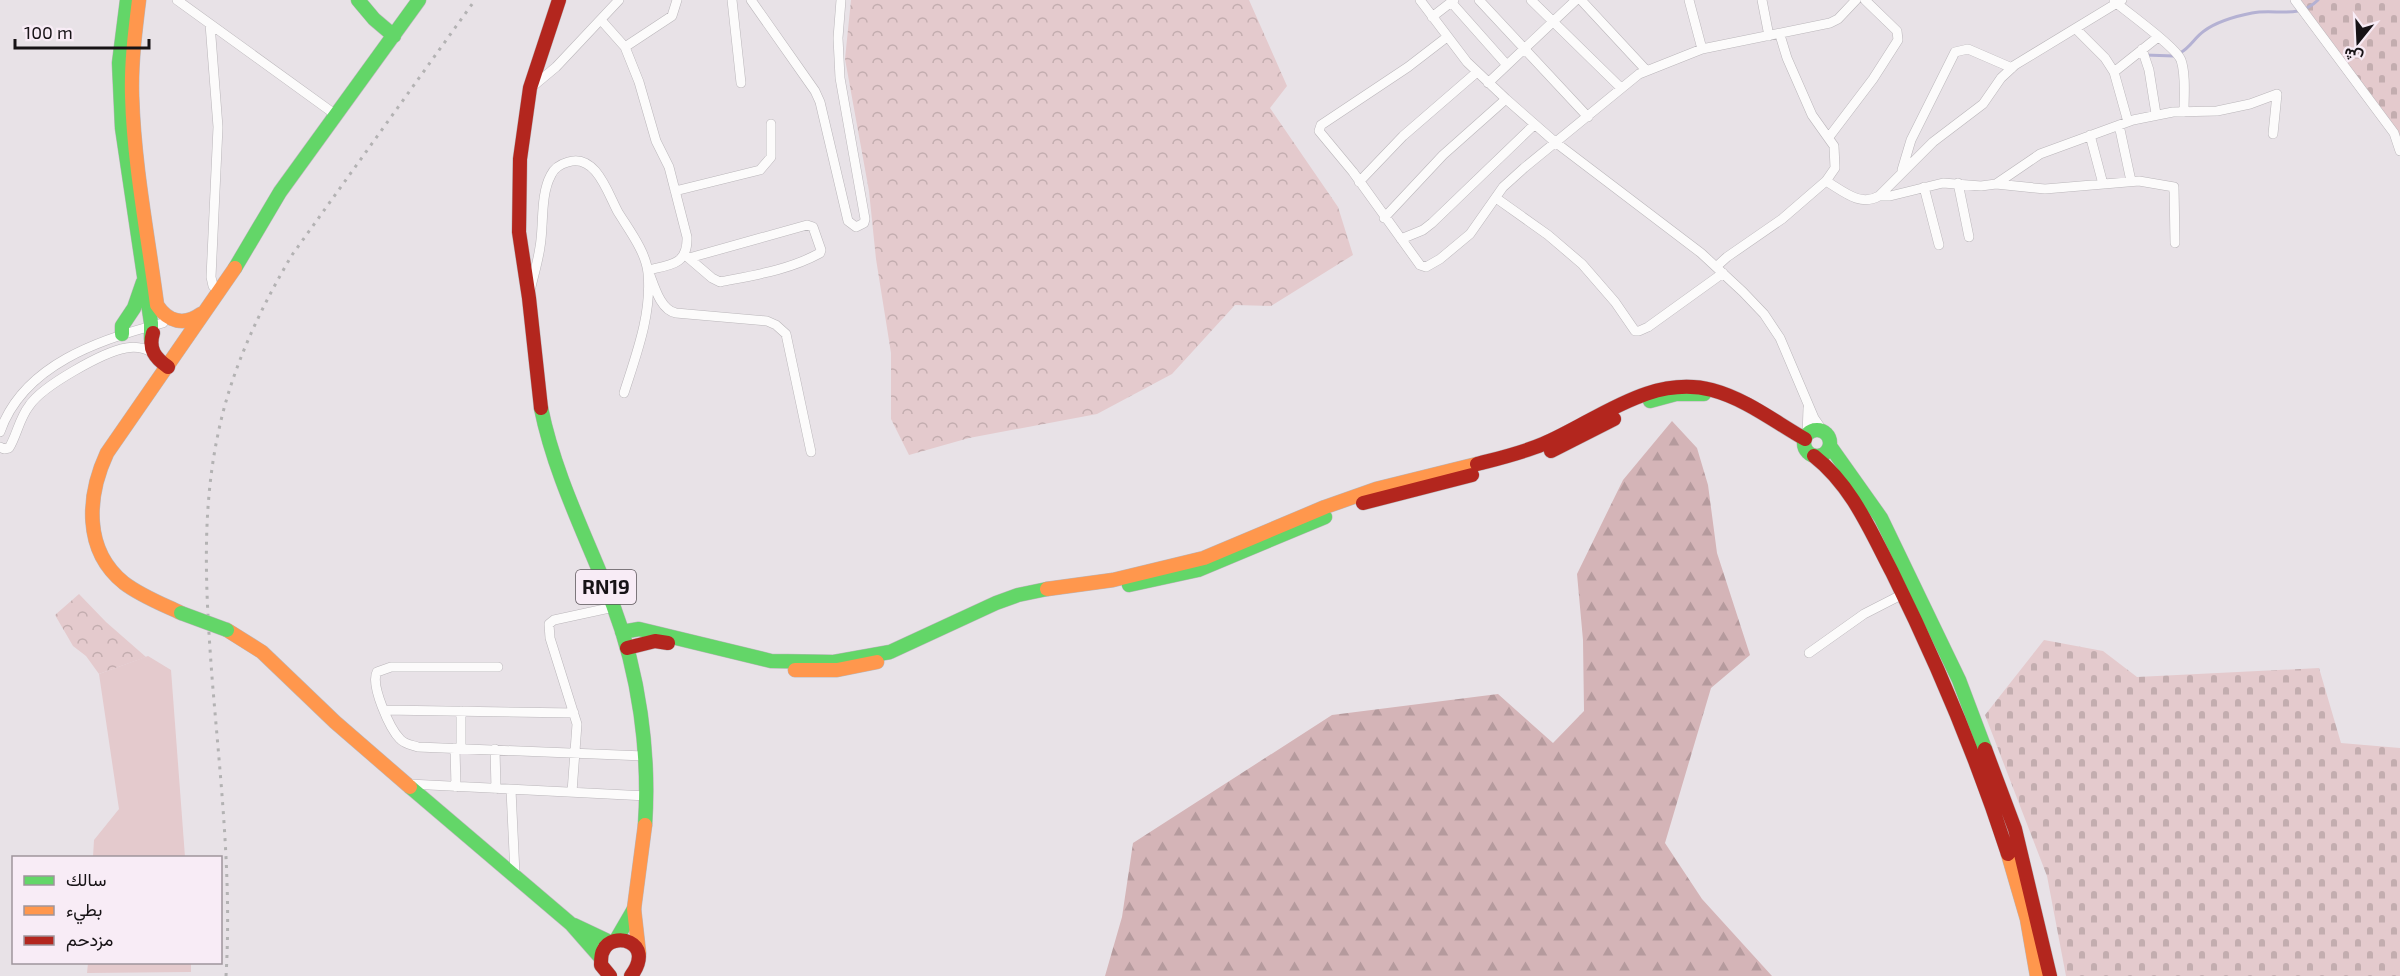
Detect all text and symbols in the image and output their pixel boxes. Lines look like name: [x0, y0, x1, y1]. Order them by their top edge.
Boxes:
scale bar: [15, 12, 148, 50]
north arrow: [2328, 12, 2388, 72]
text: 100 m: [24, 21, 73, 43]
text: ش: [2341, 44, 2366, 69]
road number: RN19: [576, 570, 636, 604]
legend: [12, 856, 222, 964]
text: سالك: [66, 868, 106, 890]
text: بطيء: [66, 898, 102, 925]
text: مزدحم: [66, 928, 113, 952]

